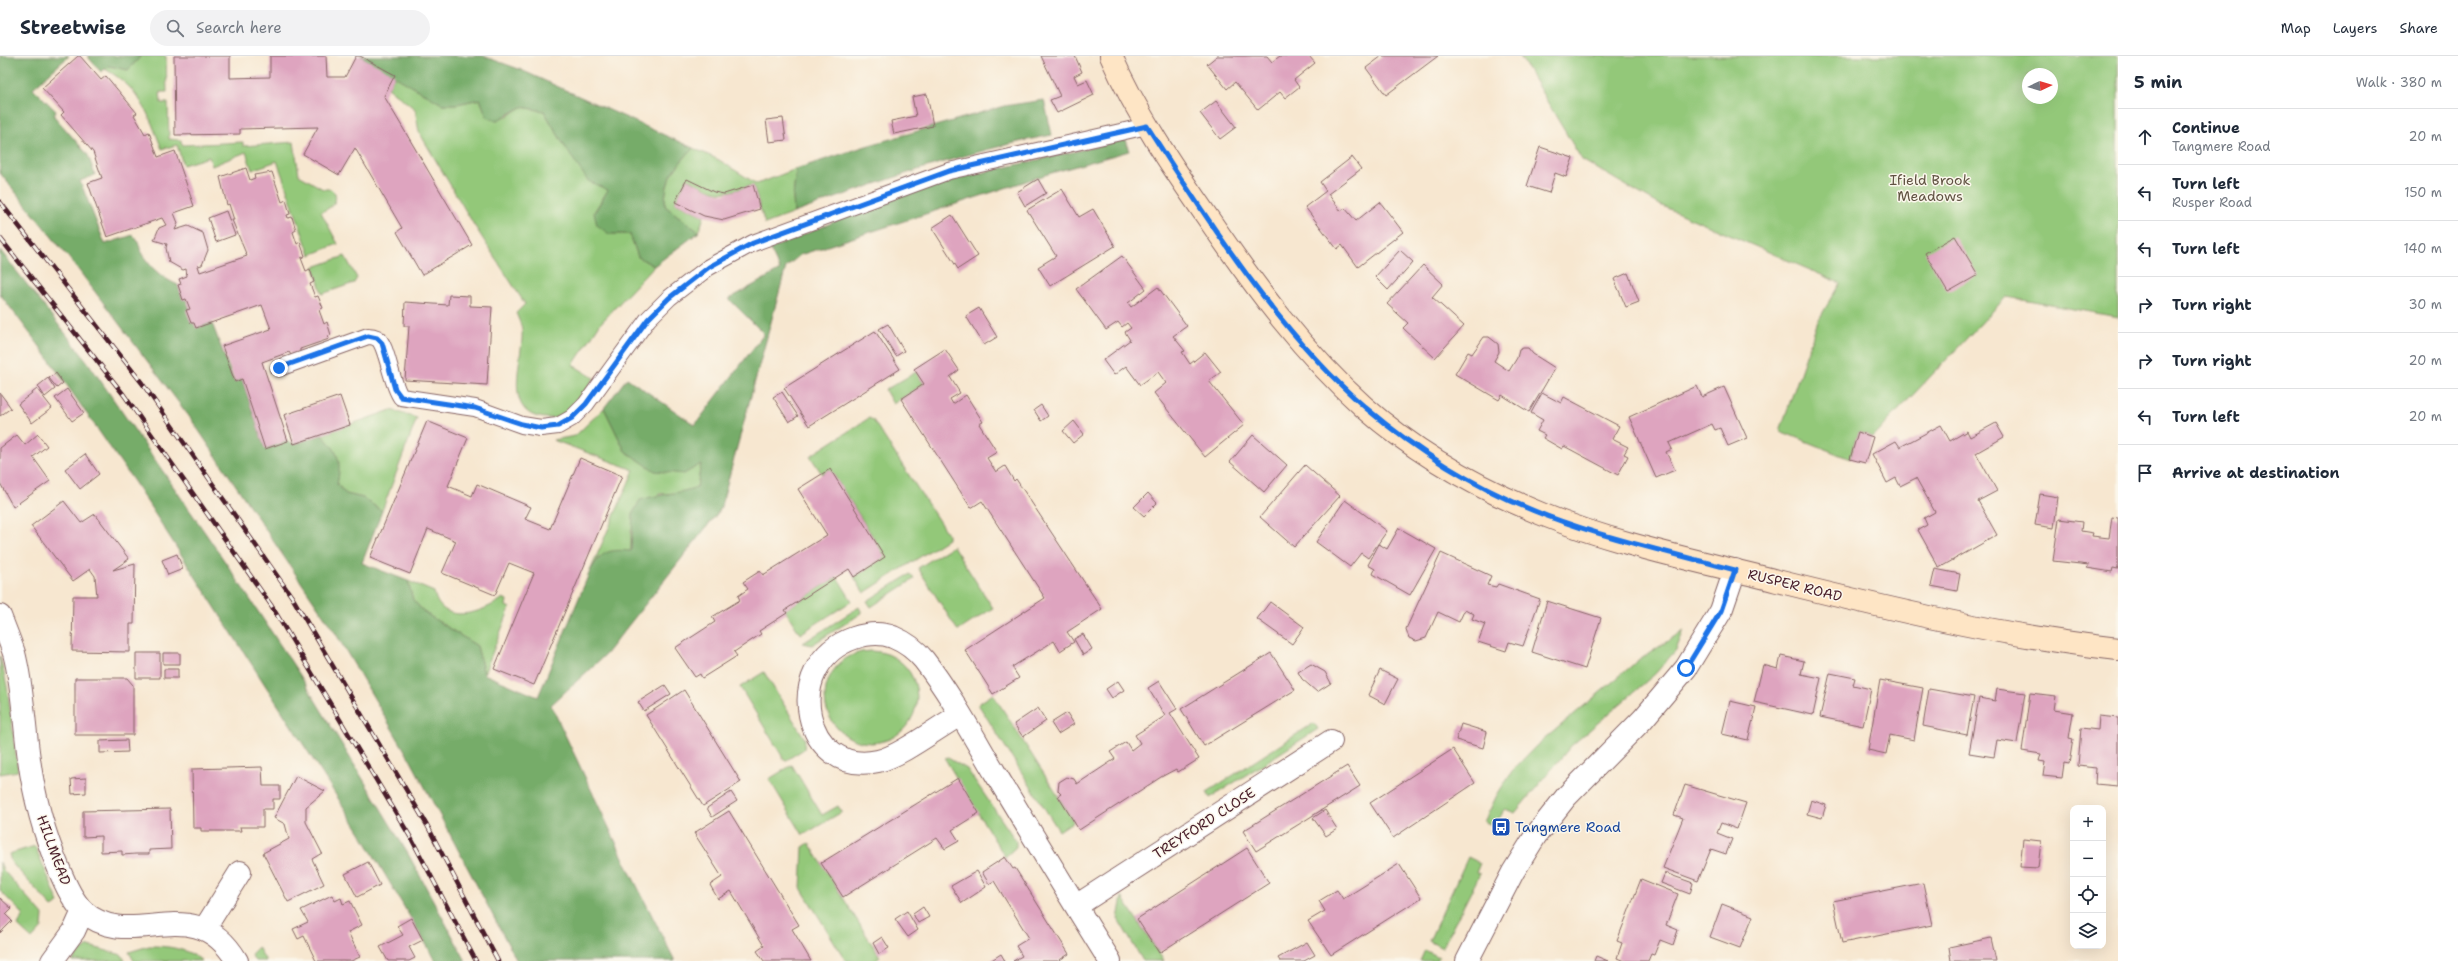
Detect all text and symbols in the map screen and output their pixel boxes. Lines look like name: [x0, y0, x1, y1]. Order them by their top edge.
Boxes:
search box: [150, 10, 430, 46]
text: Streetwise: [20, 15, 126, 40]
icon: search: [164, 17, 186, 39]
text: Search here: [196, 18, 282, 38]
text: Map: [2281, 19, 2311, 37]
text: Layers: [2333, 19, 2377, 37]
text: Share: [2399, 19, 2438, 37]
north arrow: [2022, 68, 2058, 104]
text: 5 min: [2134, 71, 2182, 93]
text: Walk · 380 m: [2356, 74, 2442, 91]
text: Continue: [2172, 118, 2240, 138]
icon: ahead: [2134, 126, 2156, 148]
text: 20 m: [2409, 128, 2442, 145]
text: Tangmere Road: [2172, 138, 2270, 155]
park label: Ifield Brook Meadows: [1889, 171, 1971, 205]
text: Turn left: [2172, 174, 2240, 194]
icon: left: [2134, 182, 2156, 204]
text: 150 m: [2404, 184, 2442, 201]
text: Rusper Road: [2172, 194, 2252, 211]
icon: left: [2134, 238, 2156, 260]
text: Turn left: [2172, 239, 2240, 259]
text: 140 m: [2403, 240, 2442, 257]
icon: right: [2134, 294, 2156, 316]
text: Turn right: [2172, 295, 2252, 315]
text: 30 m: [2408, 296, 2442, 313]
icon: right: [2134, 350, 2156, 372]
text: Turn right: [2172, 351, 2252, 371]
text: 20 m: [2409, 352, 2442, 369]
route end: [270, 359, 288, 377]
icon: left: [2134, 406, 2156, 428]
text: Turn left: [2172, 407, 2240, 427]
text: 20 m: [2409, 408, 2442, 425]
icon: arrive: [2134, 462, 2156, 484]
text: Arrive at destination: [2172, 463, 2340, 483]
street label: RUSPER ROAD: [1746, 565, 1844, 605]
route start: [1677, 659, 1695, 677]
street label: TREYFORD CLOSE: [1149, 783, 1259, 863]
map controls: [2070, 805, 2106, 949]
button: +: [2070, 805, 2106, 841]
street label: HILLMEAD: [33, 813, 75, 887]
bus stop icon: Tangmere Road: [1490, 816, 1512, 838]
place label: Tangmere Road: [1515, 818, 1621, 836]
button: −: [2070, 841, 2106, 877]
button: locate: [2070, 877, 2106, 913]
button: layers: [2070, 913, 2106, 949]

